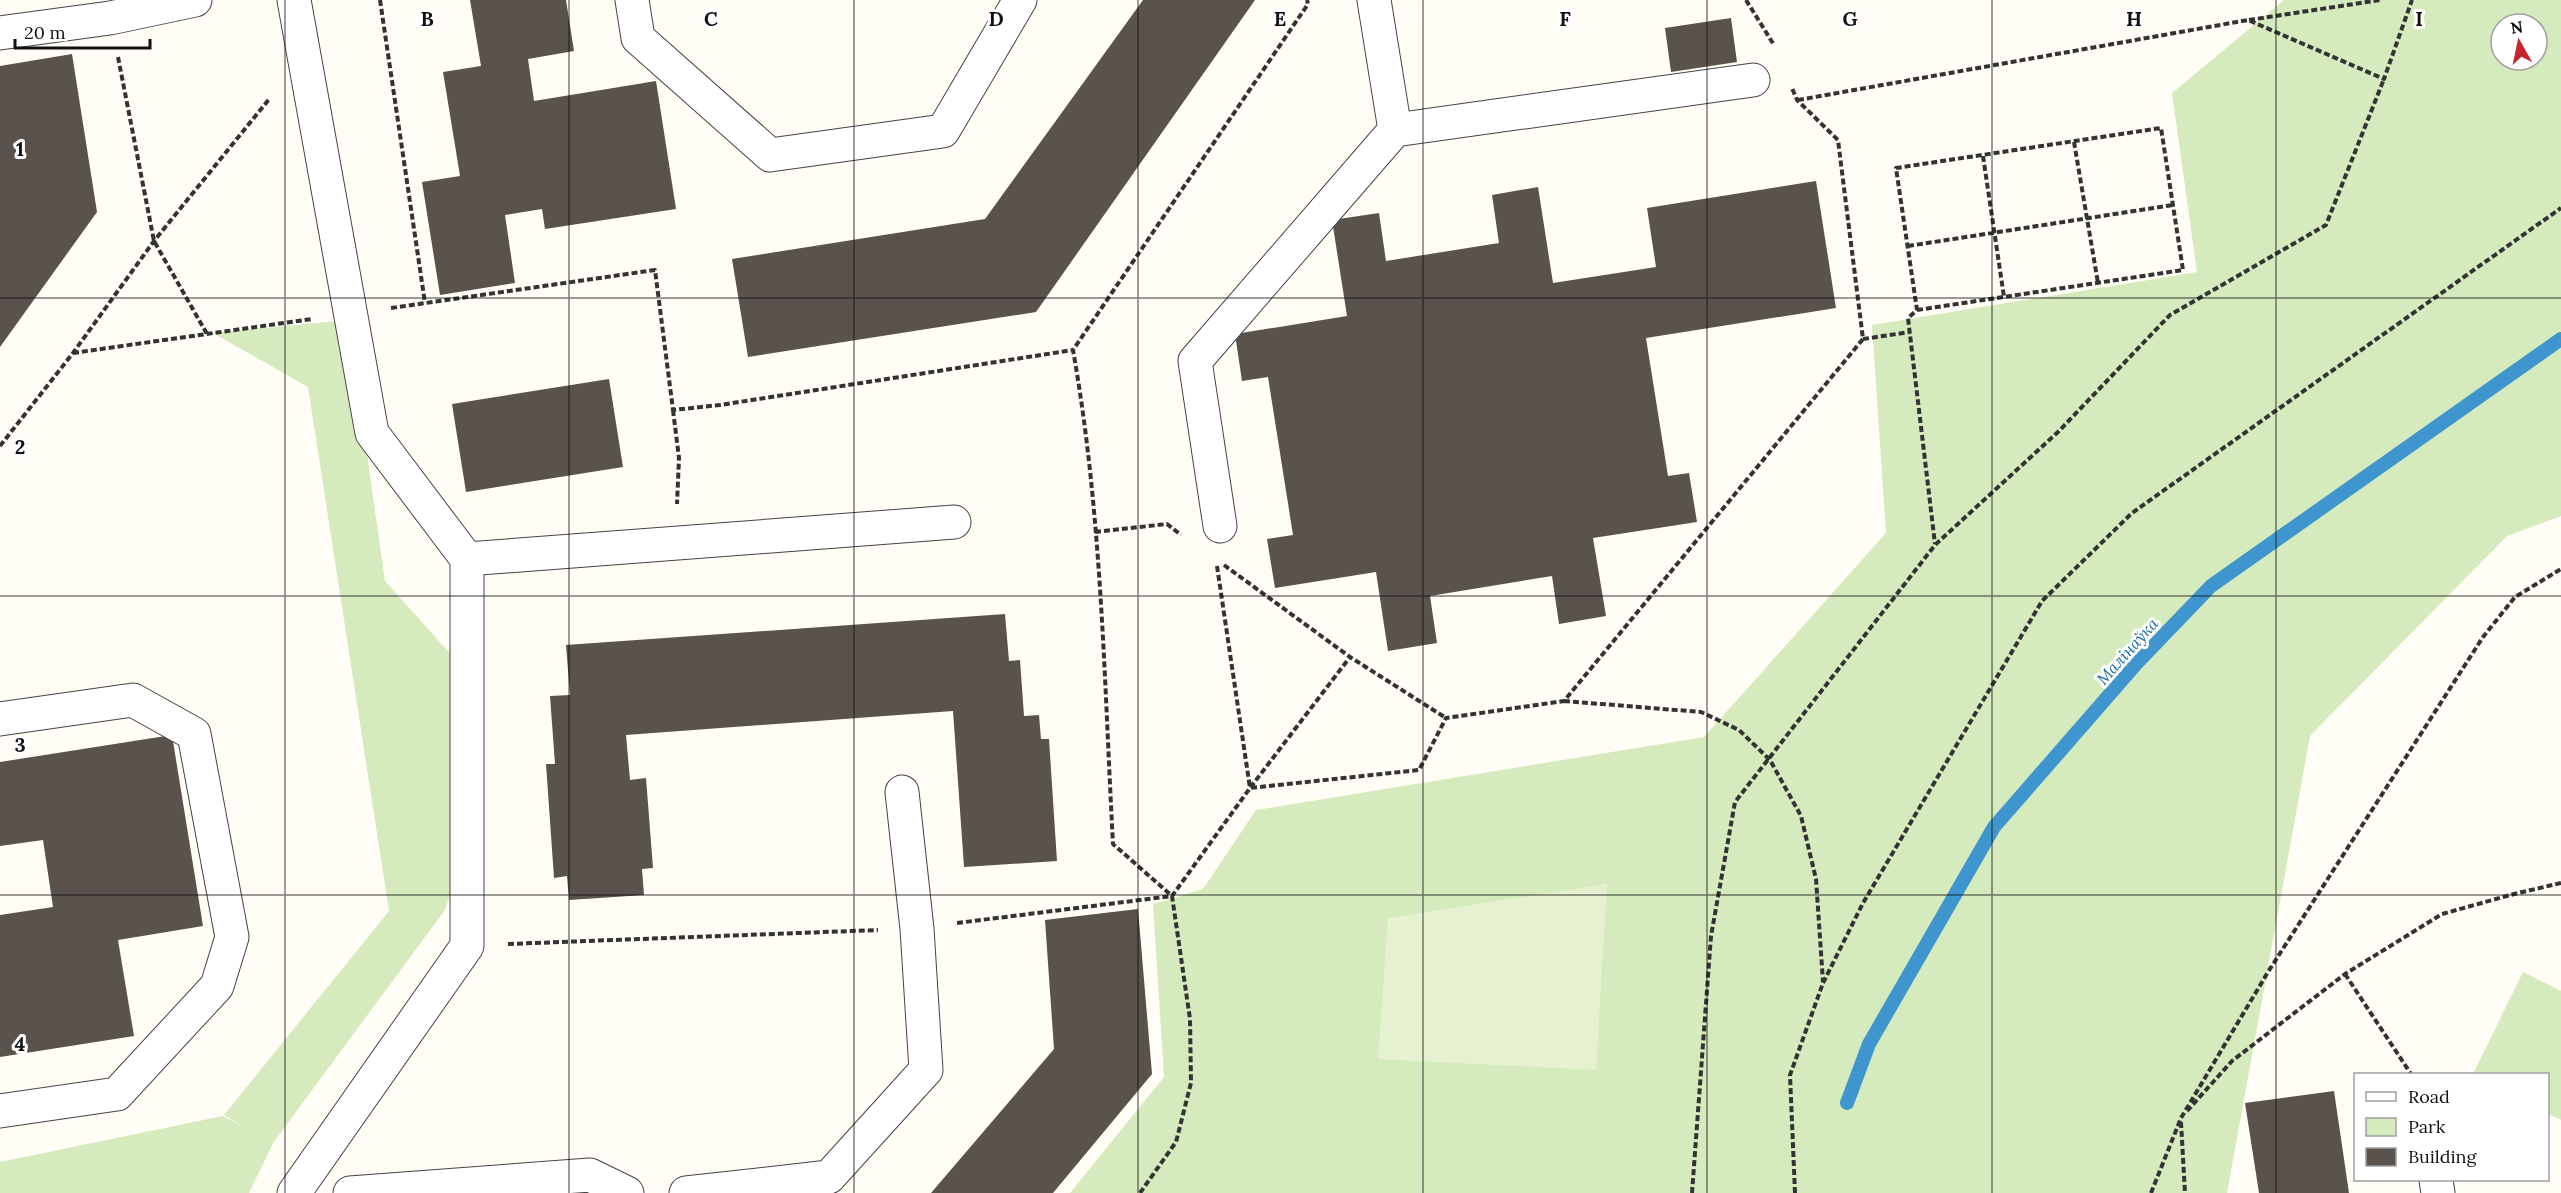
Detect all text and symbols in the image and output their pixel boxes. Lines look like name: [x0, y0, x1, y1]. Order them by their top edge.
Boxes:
text: B: [420, 6, 434, 31]
text: C: [704, 6, 718, 31]
text: D: [988, 6, 1004, 31]
text: E: [1274, 6, 1286, 31]
text: F: [1559, 6, 1571, 31]
text: G: [1842, 6, 1858, 31]
text: H: [2126, 6, 2142, 31]
text: I: [2415, 6, 2423, 31]
scale bar: [15, 12, 150, 50]
north arrow: [2489, 12, 2549, 72]
text: N: [2509, 16, 2524, 38]
text: 20 m: [24, 21, 66, 44]
text: 1: [16, 136, 24, 161]
text: 2: [15, 434, 25, 459]
water label: Малінаўка: [2092, 614, 2162, 688]
text: 3: [14, 732, 26, 757]
text: 4: [15, 1031, 26, 1056]
legend: [2354, 1073, 2549, 1181]
text: Road: [2408, 1085, 2450, 1108]
text: Park: [2408, 1115, 2446, 1138]
text: Building: [2408, 1145, 2478, 1168]

